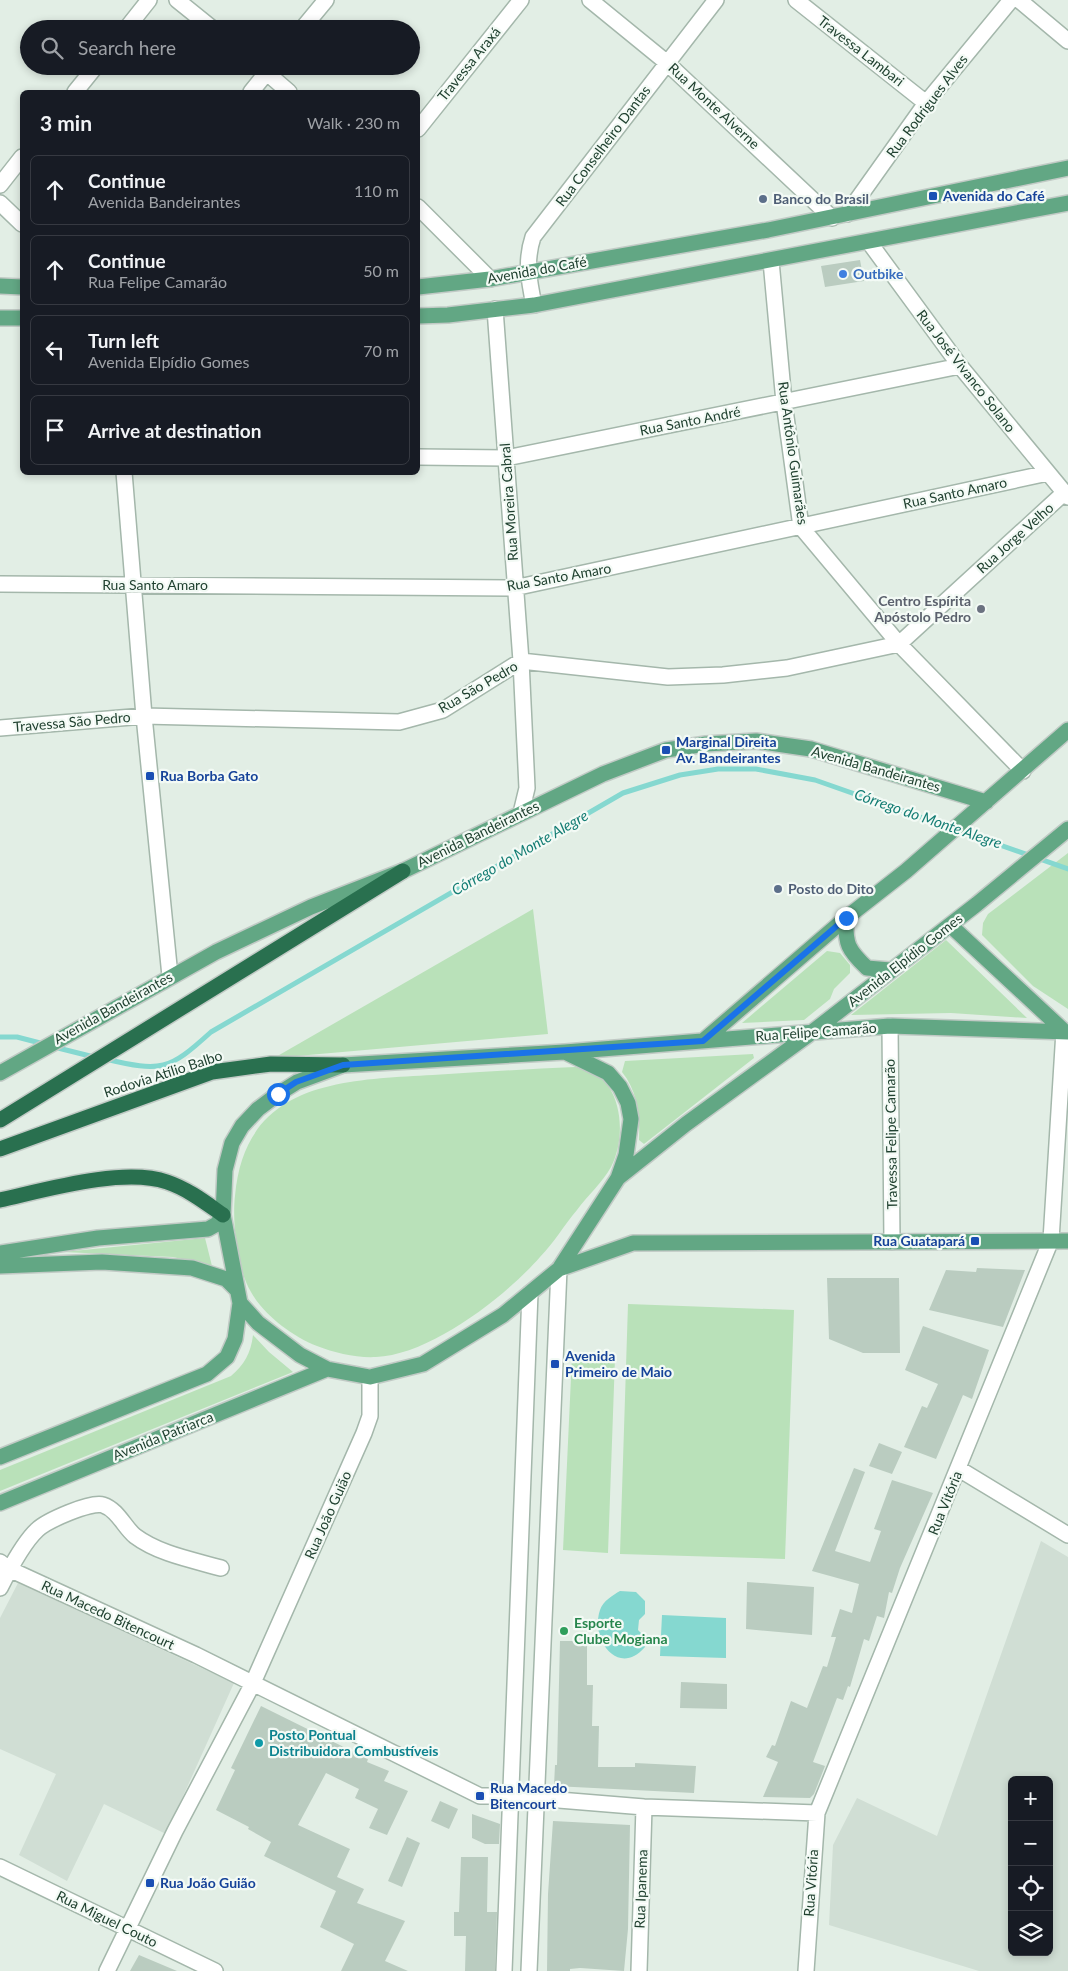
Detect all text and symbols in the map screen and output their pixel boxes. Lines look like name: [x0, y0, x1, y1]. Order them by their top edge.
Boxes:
street label: Travessa Lambari: [815, 12, 908, 89]
search box: [20, 20, 420, 75]
street label: Travessa Araxá: [434, 23, 504, 104]
icon: search: [38, 34, 66, 62]
text: Search here: [78, 36, 176, 59]
street label: Rua Rodrigues Alves: [882, 51, 971, 160]
street label: Rua Monte Alverne: [665, 59, 763, 152]
street label: Rua Conselheiro Dantas: [552, 82, 654, 209]
text: 3 min: [40, 110, 92, 135]
text: Walk · 230 m: [307, 113, 400, 132]
text: Continue: [88, 169, 166, 192]
icon: ahead: [41, 176, 69, 204]
text: 110 m: [354, 181, 399, 200]
place label: Avenida do Café: [942, 187, 1045, 204]
place label: Banco do Brasil: [773, 190, 869, 207]
marker: Avenida do Café: [927, 190, 939, 202]
text: Avenida Bandeirantes: [88, 192, 240, 211]
marker: Banco do Brasil: [757, 193, 769, 205]
text: Continue: [88, 249, 166, 272]
street label: Avenida do Café: [486, 252, 588, 287]
icon: ahead: [41, 256, 69, 284]
text: 50 m: [363, 261, 399, 280]
place label: Outbike: [853, 265, 904, 282]
marker: Outbike: [837, 268, 849, 280]
text: Rua Felipe Camarão: [88, 272, 227, 291]
street label: Rua José Vivanco Solano: [913, 306, 1020, 435]
text: Turn left: [88, 329, 159, 352]
icon: left: [41, 336, 69, 364]
text: 70 m: [363, 341, 399, 360]
text: Avenida Elpídio Gomes: [88, 352, 249, 371]
street label: Rua Antônio Guimarães: [775, 380, 812, 526]
street label: Rua Santo André: [638, 402, 742, 439]
icon: arrive: [41, 416, 69, 444]
text: Arrive at destination: [88, 419, 261, 442]
street label: Rua Moreira Cabral: [496, 443, 521, 562]
street label: Rua Santo Amaro: [901, 473, 1008, 512]
street label: Rua Jorge Velho: [973, 499, 1057, 577]
street label: Rua Santo Amaro: [505, 559, 612, 594]
street label: Rua Santo Amaro: [102, 576, 208, 593]
place label: Centro Espírita Apóstolo Pedro: [873, 592, 971, 625]
marker: Centro Espírita Apóstolo Pedro: [975, 603, 987, 615]
street label: Rua São Pedro: [435, 657, 521, 716]
street label: Travessa São Pedro: [13, 708, 131, 735]
place label: Marginal Direita Av. Bandeirantes: [675, 733, 781, 766]
street label: Avenida Bandeirantes: [810, 742, 943, 795]
marker: Marginal Direita Av. Bandeirantes: [660, 744, 672, 756]
place label: Rua Borba Gato: [160, 767, 258, 784]
marker: Rua Borba Gato: [144, 770, 156, 782]
water label: Córrego do Monte Alegre: [852, 784, 1004, 852]
street label: Avenida Bandeirantes: [414, 797, 541, 870]
water label: Córrego do Monte Alegre: [448, 806, 591, 899]
place label: Posto do Dito: [788, 880, 874, 897]
marker: Posto do Dito: [772, 883, 784, 895]
route end: [835, 907, 858, 930]
street label: Avenida Elpídio Gomes: [844, 909, 966, 1010]
street label: Avenida Bandeirantes: [50, 968, 175, 1047]
street label: Rua Felipe Camarão: [755, 1019, 877, 1044]
street label: Rodovia Atílio Balbo: [101, 1046, 224, 1101]
street label: Travessa Felipe Camarão: [881, 1059, 900, 1209]
route start: [267, 1083, 290, 1106]
place label: Rua Guatapará: [873, 1232, 965, 1249]
marker: Rua Guatapará: [969, 1235, 981, 1247]
place label: Avenida Primeiro de Maio: [564, 1347, 672, 1380]
marker: Avenida Primeiro de Maio: [549, 1358, 561, 1370]
street label: Avenida Patriarca: [110, 1408, 216, 1463]
street label: Rua João Guião: [301, 1468, 355, 1562]
street label: Rua Vitória: [924, 1468, 965, 1537]
street label: Rua Macedo Bitencourt: [39, 1576, 177, 1653]
place label: Esporte Clube Mogiana: [574, 1614, 668, 1647]
marker: Esporte Clube Mogiana: [558, 1625, 570, 1637]
place label: Posto Pontual Distribuidora Combustíveis: [269, 1726, 438, 1759]
marker: Posto Pontual Distribuidora Combustíveis: [253, 1737, 265, 1749]
map controls: [1008, 1776, 1053, 1956]
button: +: [1008, 1776, 1053, 1821]
place label: Rua Macedo Bitencourt: [490, 1779, 567, 1812]
marker: Rua Macedo Bitencourt: [474, 1790, 486, 1802]
button: −: [1008, 1821, 1053, 1866]
street label: Rua Ipanema: [631, 1849, 650, 1929]
street label: Rua Vitória: [800, 1849, 821, 1917]
button: locate: [1008, 1866, 1053, 1911]
place label: Rua João Guião: [160, 1874, 256, 1891]
marker: Rua João Guião: [144, 1877, 156, 1889]
street label: Rua Miguel Couto: [54, 1887, 161, 1950]
button: layers: [1008, 1911, 1053, 1956]

